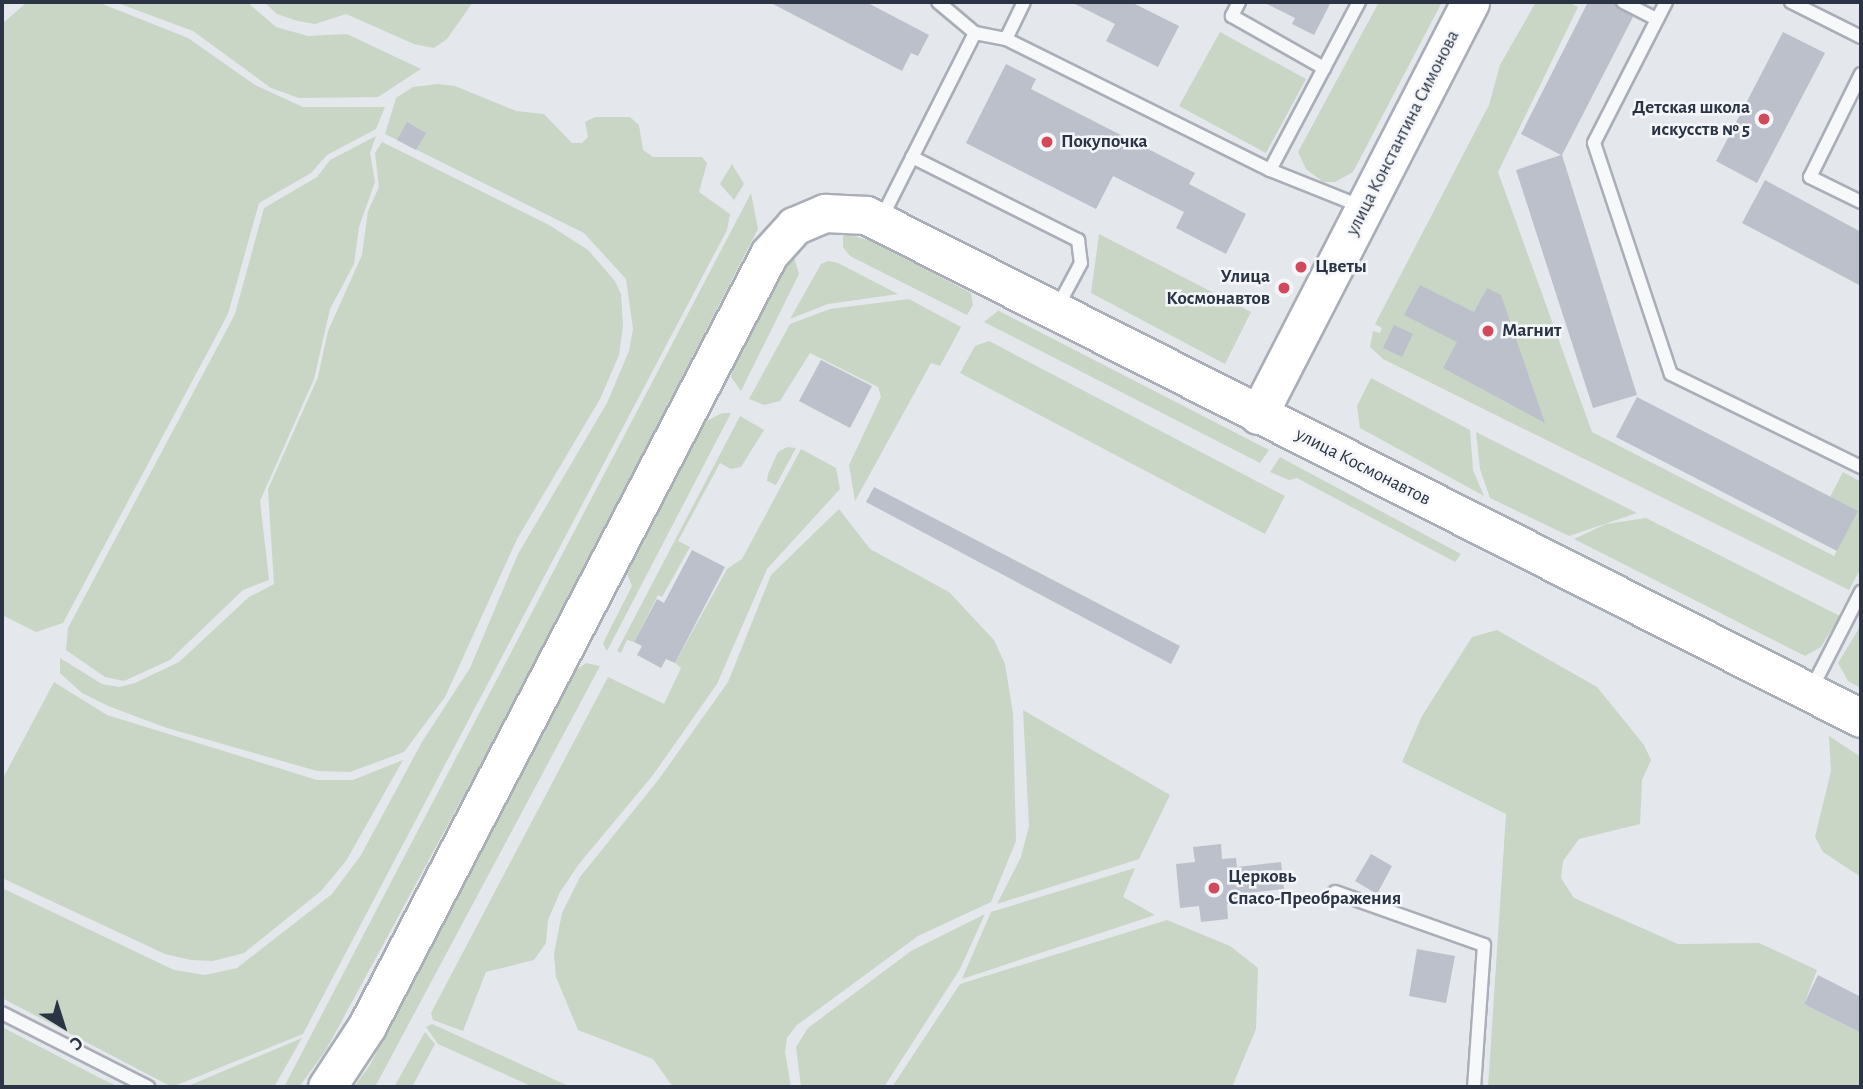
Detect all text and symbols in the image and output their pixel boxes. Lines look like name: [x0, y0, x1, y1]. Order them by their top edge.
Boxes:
street label: улица Константина Симонова: [1341, 27, 1465, 239]
place label: Детская школа искусств № 5: [1632, 97, 1750, 141]
marker: Детская школа искусств № 5: [1756, 111, 1772, 127]
place label: Покупочка: [1061, 131, 1148, 153]
marker: Покупочка: [1039, 134, 1055, 150]
place label: Цветы: [1315, 256, 1367, 278]
marker: Цветы: [1293, 259, 1309, 275]
place label: Улица Космонавтов: [1166, 266, 1270, 310]
marker: Улица Космонавтов: [1276, 280, 1292, 296]
place label: Магнит: [1502, 320, 1561, 342]
marker: Магнит: [1480, 323, 1496, 339]
street label: улица Космонавтов: [1292, 423, 1434, 511]
place label: Церковь Спасо-Преображения: [1228, 866, 1401, 910]
marker: Церковь Спасо-Преображения: [1206, 880, 1222, 896]
north arrow: [28, 991, 98, 1061]
text: С: [66, 1032, 86, 1054]

